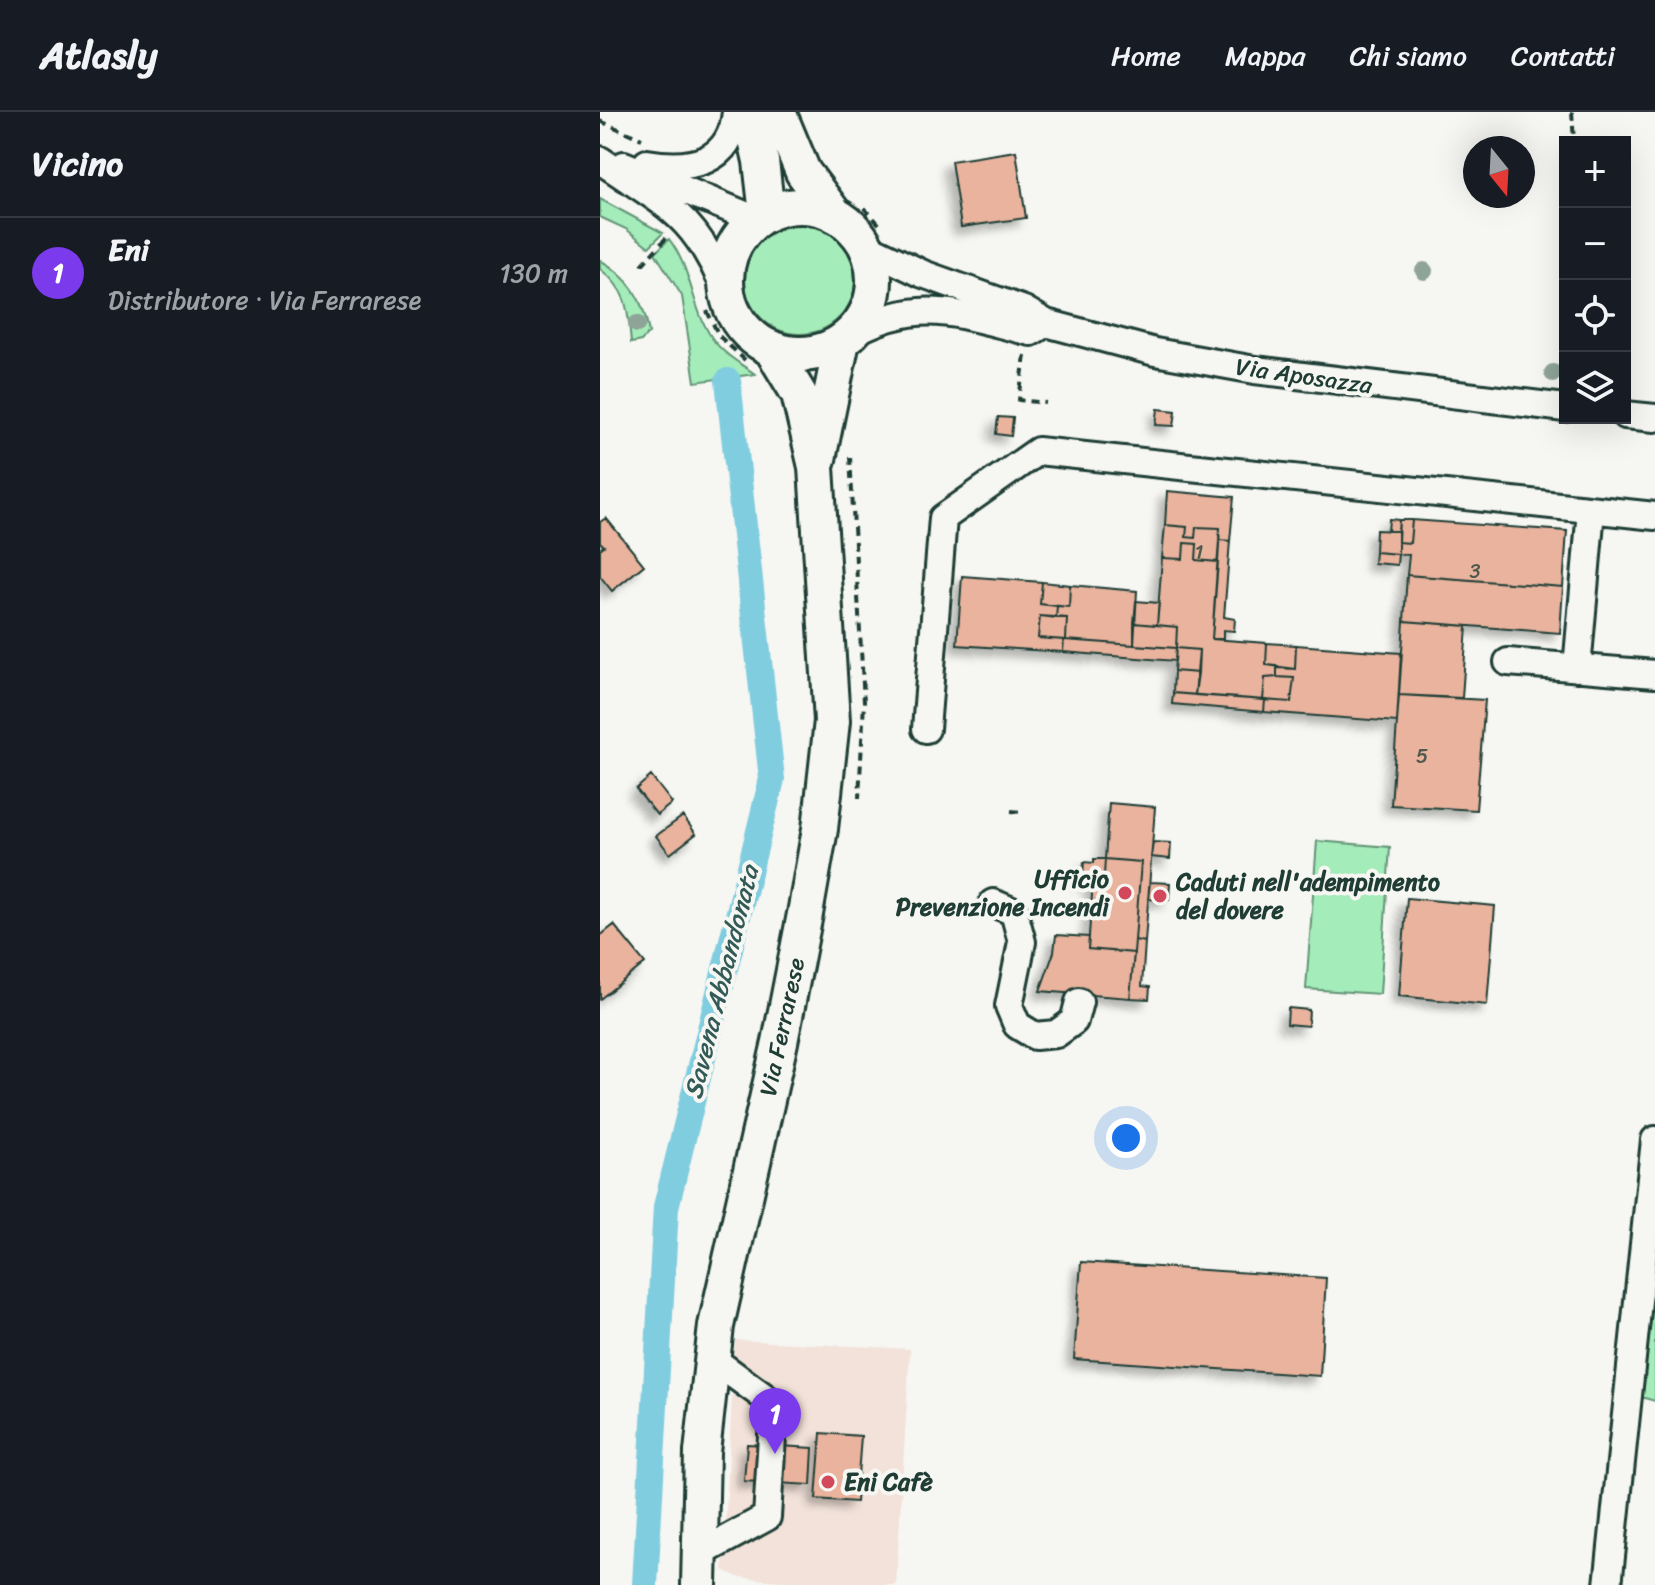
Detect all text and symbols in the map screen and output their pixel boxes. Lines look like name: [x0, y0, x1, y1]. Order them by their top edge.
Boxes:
text: Atlasly: [40, 22, 158, 89]
text: Home: [1111, 31, 1181, 80]
text: Mappa: [1225, 31, 1306, 80]
text: Chi siamo: [1350, 31, 1467, 80]
text: Contatti: [1511, 31, 1615, 80]
text: Vicino: [32, 134, 123, 194]
north arrow: [1463, 136, 1535, 208]
map controls: [1559, 136, 1631, 424]
button: +: [1559, 136, 1631, 208]
button: −: [1559, 208, 1631, 280]
text: Eni: [108, 223, 149, 277]
text: 1: [52, 250, 64, 296]
text: 130 m: [499, 250, 568, 296]
text: Distributore · Via Ferrarese: [108, 277, 421, 323]
button: locate: [1559, 280, 1631, 352]
street label: Via Aposazza: [1233, 346, 1376, 406]
button: layers: [1559, 352, 1631, 424]
house number: 1: [1195, 535, 1203, 570]
house number: 3: [1470, 554, 1481, 589]
house number: 5: [1416, 739, 1428, 774]
water label: Savena Abbandonata: [670, 858, 773, 1104]
place label: Ufficio Prevenzione Incendi: [896, 858, 1110, 928]
place label: Caduti nell'adempimento del dovere: [1175, 861, 1440, 931]
marker: Ufficio Prevenzione Incendi: [1116, 884, 1134, 902]
marker: Caduti nell'adempimento del dovere: [1151, 887, 1169, 905]
street label: Via Ferrarese: [747, 954, 817, 1100]
your location: [1106, 1118, 1146, 1158]
pin: 1: [749, 1388, 801, 1454]
place label: Eni Cafè: [844, 1461, 934, 1503]
marker: Eni Cafè: [819, 1473, 837, 1491]

